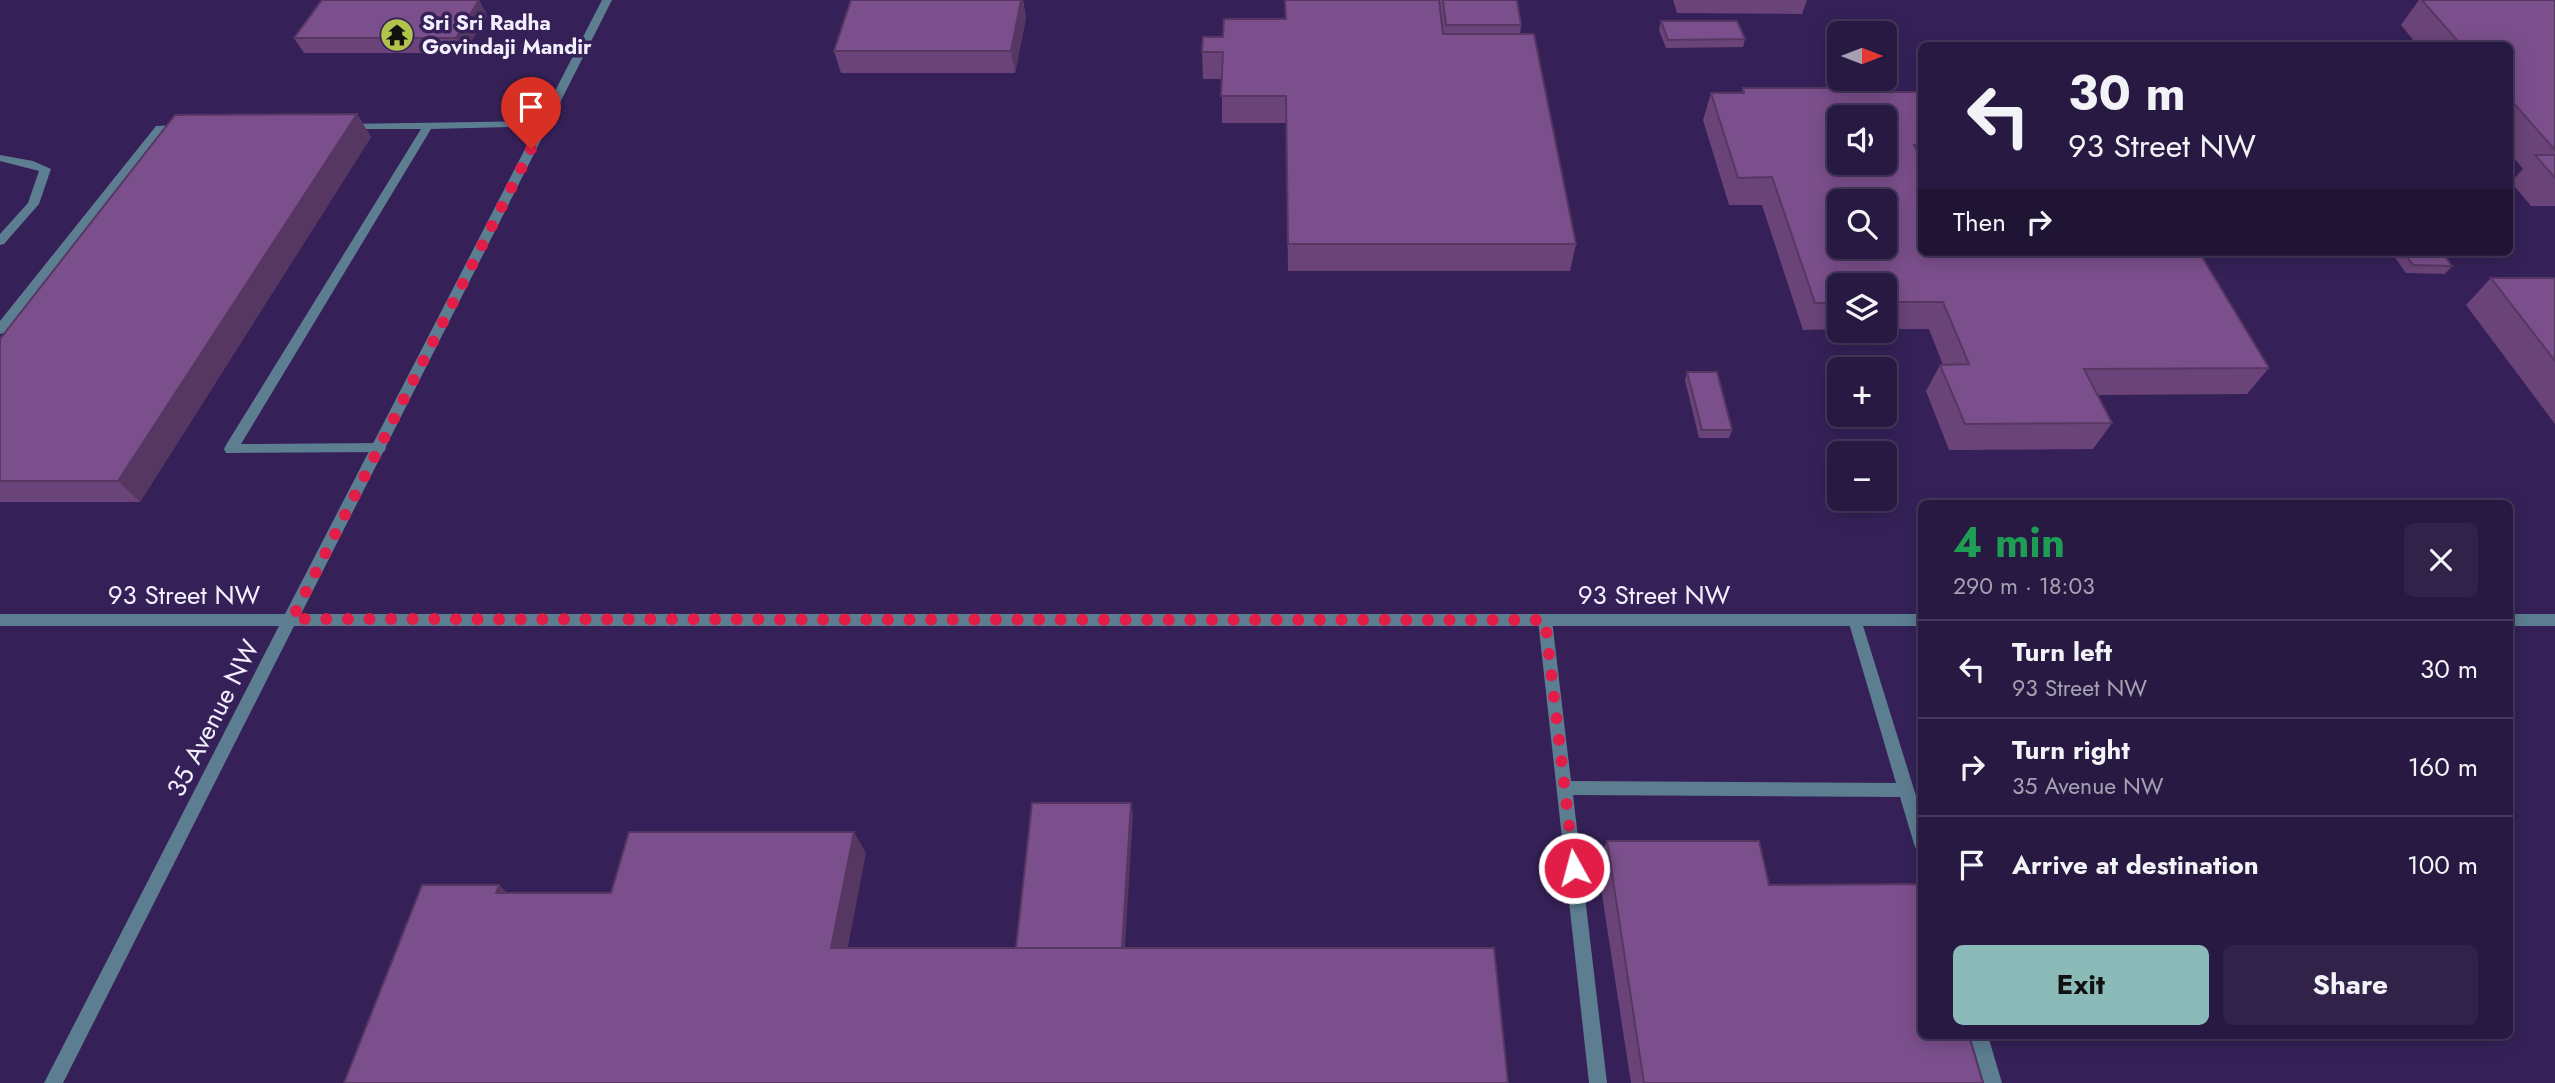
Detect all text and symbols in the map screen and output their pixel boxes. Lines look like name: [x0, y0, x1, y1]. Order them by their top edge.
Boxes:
place label: Sri Sri Radha Govindaji Mandir: [422, 8, 592, 62]
temple icon: Sri Sri Radha Govindaji Mandir: [378, 16, 416, 54]
north arrow: [1827, 21, 1897, 91]
map controls: [1827, 21, 1897, 511]
text: 30 m: [2068, 58, 2186, 128]
icon: left: [1953, 70, 2044, 161]
pin: [501, 77, 561, 149]
icon: arrive: [512, 88, 550, 126]
button: sound: [1827, 105, 1897, 175]
text: 93 Street NW: [2068, 123, 2256, 169]
button: search: [1827, 189, 1897, 259]
text: Then: [1953, 203, 2006, 241]
icon: right: [2020, 203, 2058, 241]
button: layers: [1827, 273, 1897, 343]
button: +: [1827, 357, 1897, 427]
button: −: [1827, 441, 1897, 511]
text: 4 min: [1953, 512, 2065, 573]
button: close: [2404, 523, 2478, 597]
text: 290 m · 18:03: [1953, 569, 2095, 603]
street label: 93 Street NW: [108, 576, 261, 614]
street label: 93 Street NW: [1578, 576, 1731, 614]
street label: 35 Avenue NW: [157, 633, 269, 803]
text: Turn left: [2012, 633, 2112, 671]
icon: left: [1953, 650, 1991, 688]
text: 30 m: [2420, 650, 2478, 688]
text: 93 Street NW: [2012, 671, 2147, 705]
text: Turn right: [2012, 731, 2130, 769]
icon: right: [1953, 748, 1991, 786]
text: 160 m: [2408, 748, 2478, 786]
text: 35 Avenue NW: [2012, 769, 2164, 803]
position arrow: [1537, 831, 1611, 905]
icon: arrive: [1953, 846, 1991, 884]
text: Arrive at destination: [2012, 846, 2259, 884]
text: 100 m: [2407, 846, 2478, 884]
button: Exit: [1953, 945, 2209, 1025]
button: Share: [2223, 945, 2478, 1025]

